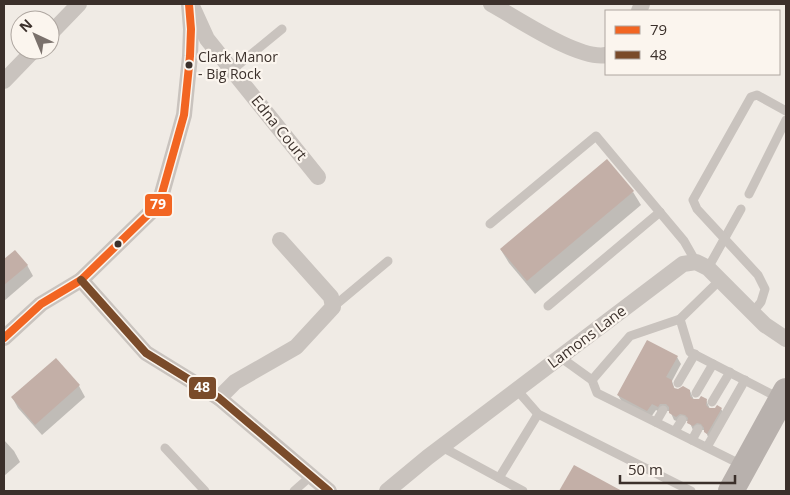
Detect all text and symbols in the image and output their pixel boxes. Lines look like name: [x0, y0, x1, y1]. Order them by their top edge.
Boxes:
north arrow: [10, 10, 60, 60]
legend: [605, 10, 780, 75]
text: N: [15, 14, 36, 36]
text: 79: [650, 19, 667, 39]
text: 48: [650, 44, 667, 64]
place label: Clark Manor - Big Rock: [198, 47, 278, 83]
marker: Clark Manor - Big Rock: [184, 60, 194, 70]
street label: Edna Court: [247, 91, 312, 164]
line badge: 79: [144, 193, 173, 217]
text: 79: [150, 194, 166, 213]
unlabelled marker: [113, 239, 123, 249]
street label: Lamons Lane: [543, 300, 630, 372]
line badge: 48: [188, 376, 217, 400]
text: 48: [194, 377, 210, 396]
scale bar: [620, 452, 735, 484]
text: 50 m: [628, 459, 663, 479]

